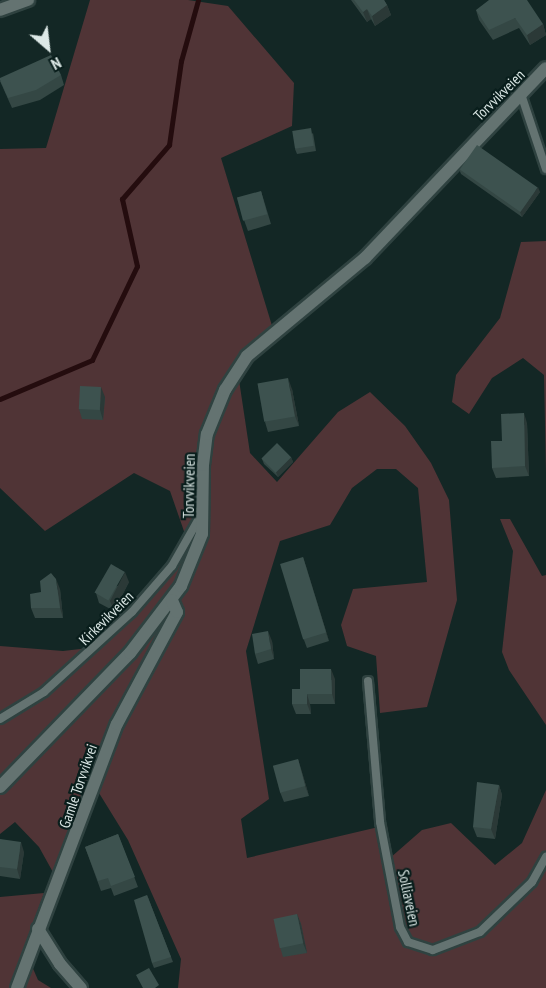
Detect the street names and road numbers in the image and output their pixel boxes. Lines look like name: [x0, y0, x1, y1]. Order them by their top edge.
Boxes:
street label: Torvvikveien: [470, 66, 528, 124]
street label: Torvvikveien: [179, 454, 199, 518]
street label: Kirkevikveien: [75, 587, 137, 649]
street label: Gamle Torvvikvei: [55, 742, 101, 830]
street label: Solliaveien: [394, 868, 424, 928]

